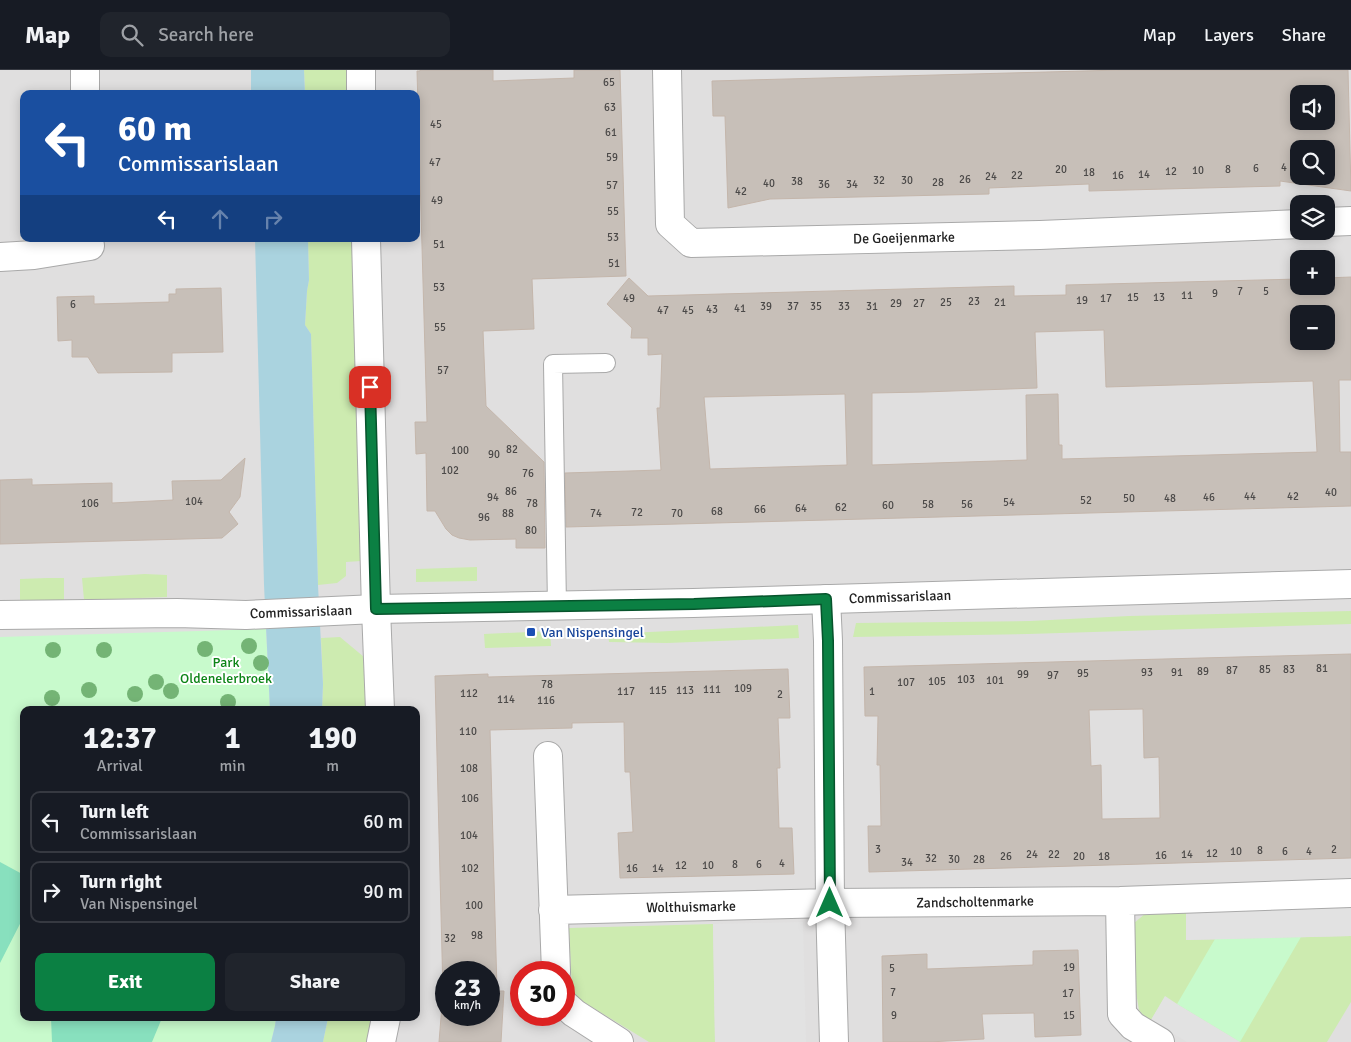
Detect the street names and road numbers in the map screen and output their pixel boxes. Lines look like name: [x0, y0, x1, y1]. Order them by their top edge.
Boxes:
street label: De Goeijenmarke: [853, 229, 955, 247]
street label: Commissarislaan: [849, 587, 951, 607]
street label: Commissarislaan: [250, 602, 352, 622]
street label: Zandscholtenmarke: [916, 892, 1034, 912]
street label: Wolthuismarke: [646, 898, 736, 916]

